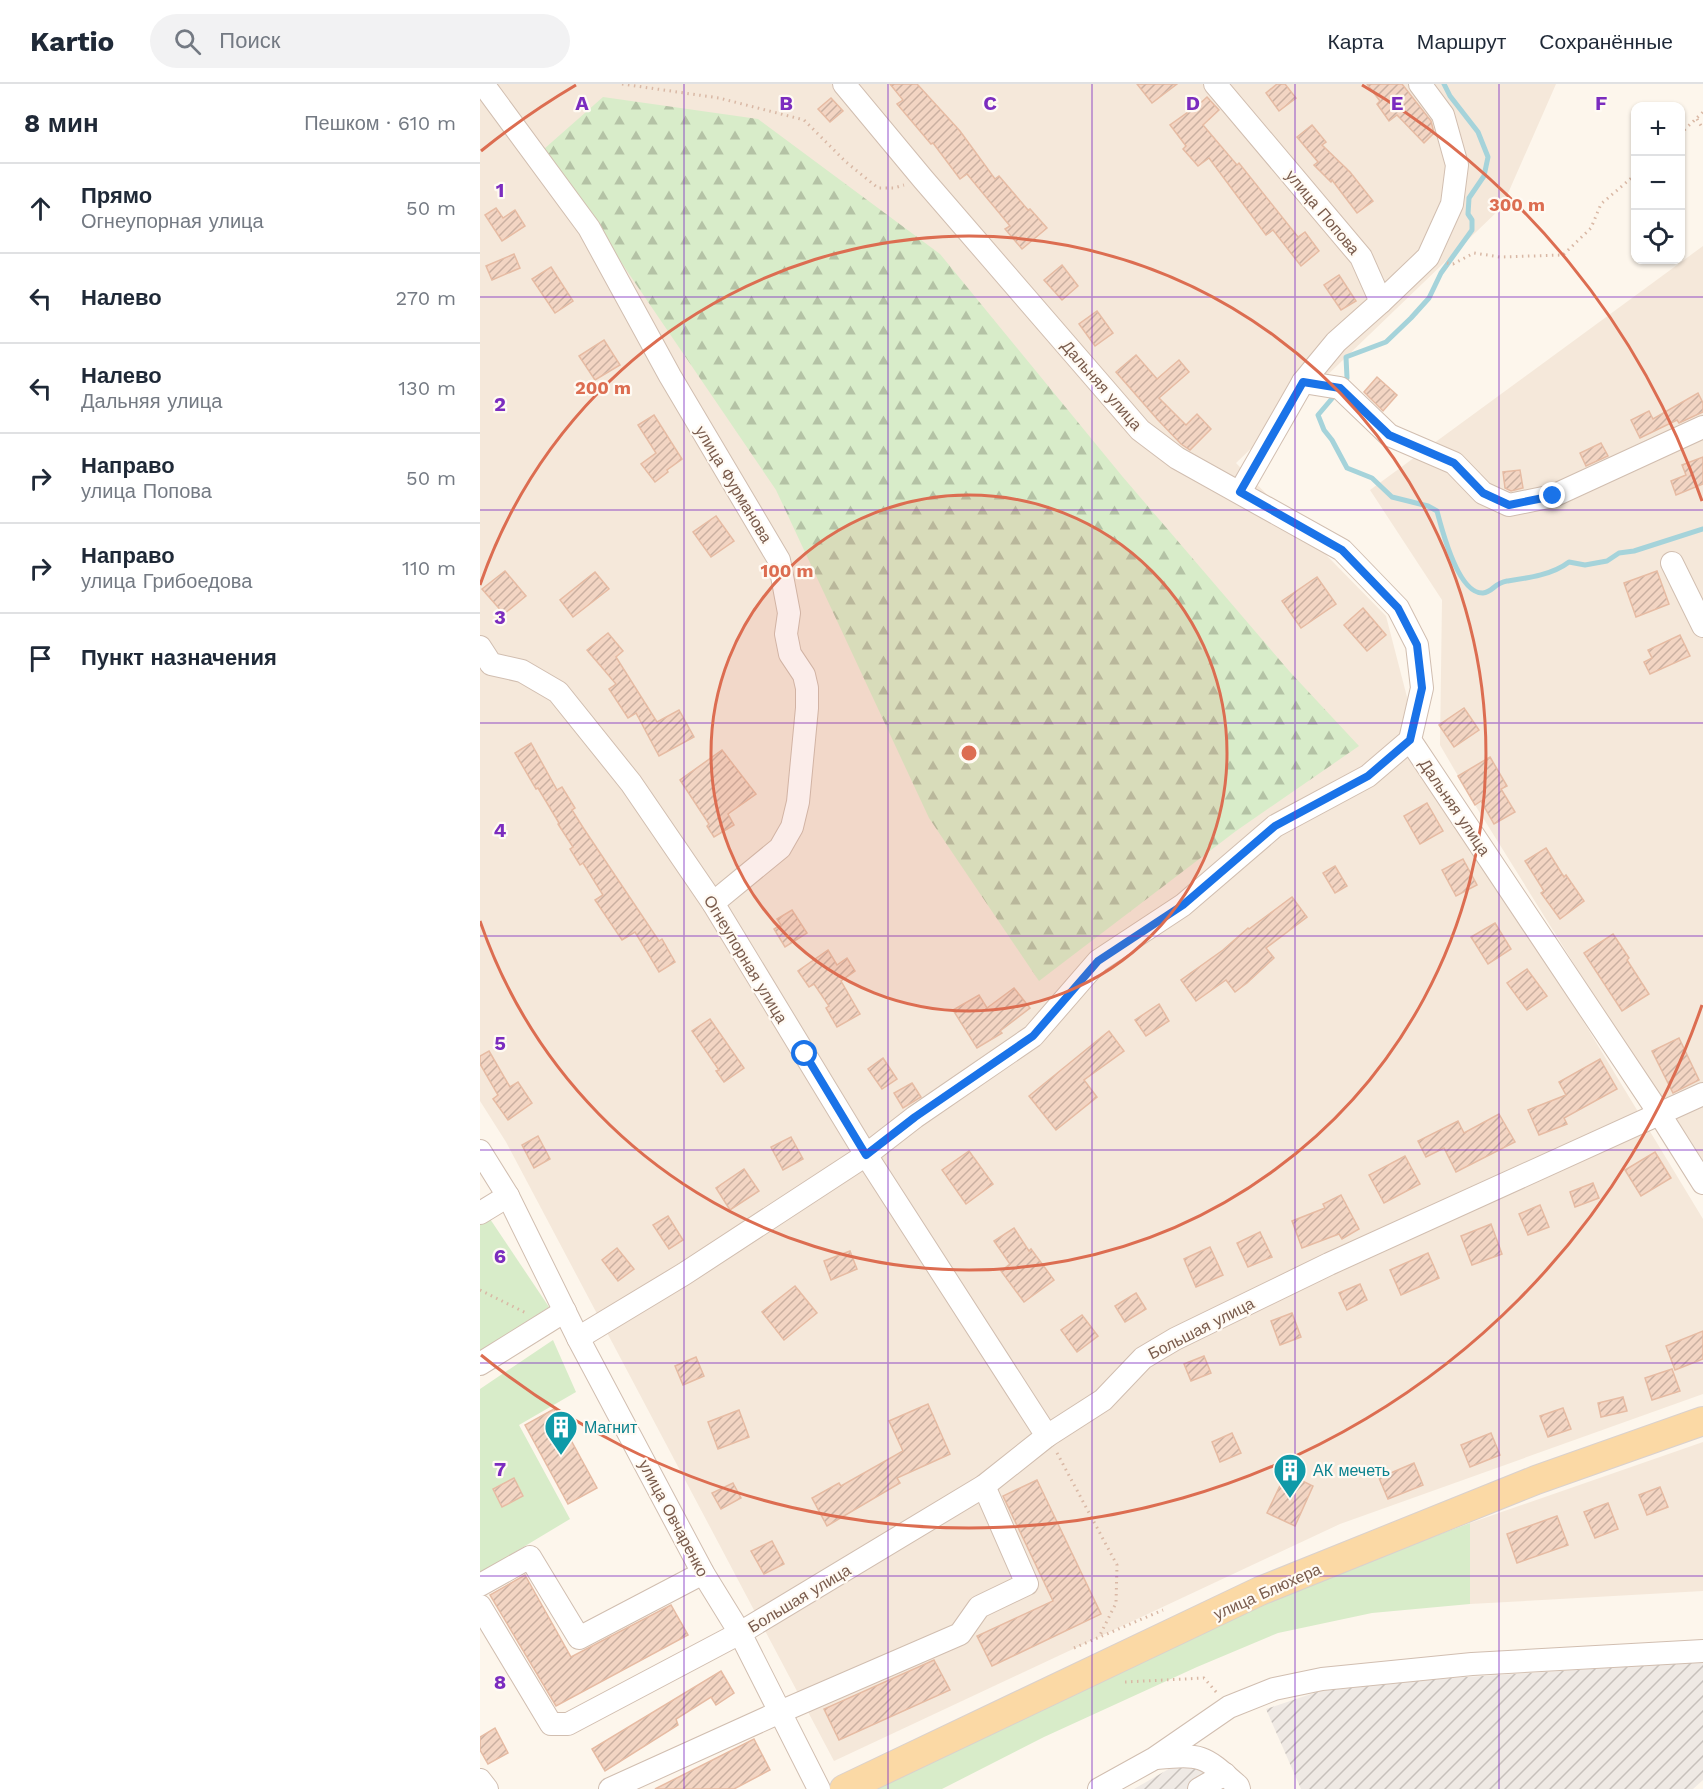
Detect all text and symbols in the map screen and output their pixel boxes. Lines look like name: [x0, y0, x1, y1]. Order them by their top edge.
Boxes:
search box: [150, 14, 570, 68]
text: Kartio: [30, 25, 114, 58]
icon: search: [171, 25, 204, 58]
text: Поиск: [219, 28, 280, 53]
text: Карта: [1328, 29, 1384, 54]
text: Маршрут: [1417, 29, 1506, 54]
text: Сохранённые: [1539, 29, 1673, 54]
text: A: [575, 91, 589, 115]
text: B: [779, 91, 793, 115]
text: C: [983, 91, 997, 115]
text: D: [1186, 91, 1200, 115]
text: E: [1391, 91, 1403, 115]
text: F: [1595, 91, 1607, 115]
map controls: [1631, 102, 1685, 264]
button: +: [1631, 102, 1685, 156]
text: 8 мин: [24, 108, 99, 138]
text: Пешком · 610 m: [304, 111, 456, 135]
button: −: [1631, 156, 1685, 210]
street label: улица Попова: [1282, 166, 1364, 259]
text: 1: [496, 178, 504, 202]
text: Прямо: [81, 183, 152, 208]
icon: ahead: [24, 192, 57, 225]
text: 300 m: [1489, 194, 1545, 215]
text: 50 m: [406, 196, 456, 220]
text: Огнеупорная улица: [81, 209, 264, 233]
button: locate: [1631, 210, 1685, 264]
icon: left: [24, 282, 57, 315]
text: Налево: [81, 285, 162, 310]
text: 270 m: [396, 286, 456, 310]
street label: Дальняя улица: [1057, 336, 1146, 434]
text: Налево: [81, 363, 162, 388]
icon: left: [24, 372, 57, 405]
text: 130 m: [398, 376, 456, 400]
text: 200 m: [575, 377, 631, 398]
text: Дальняя улица: [81, 389, 222, 413]
text: 2: [494, 392, 506, 416]
street label: улица Фурманова: [691, 422, 776, 546]
text: Направо: [81, 453, 175, 478]
icon: right: [24, 462, 57, 495]
text: 50 m: [406, 466, 456, 490]
text: улица Попова: [81, 479, 212, 503]
route end: [1539, 482, 1565, 508]
text: Направо: [81, 543, 175, 568]
icon: right: [24, 552, 57, 585]
text: 110 m: [402, 556, 456, 580]
text: 100 m: [760, 560, 814, 581]
text: улица Грибоедова: [81, 569, 252, 593]
text: 3: [494, 605, 506, 629]
icon: arrive: [24, 642, 57, 675]
text: Пункт назначения: [81, 645, 277, 670]
centre of rings: [959, 743, 979, 763]
street label: Дальняя улица: [1415, 755, 1494, 860]
text: 4: [494, 818, 507, 842]
street label: Огнеупорная улица: [700, 892, 791, 1027]
text: 5: [494, 1031, 506, 1055]
route start: [791, 1040, 817, 1066]
text: 6: [494, 1244, 506, 1268]
street label: Большая улица: [1145, 1293, 1258, 1363]
building icon: Магнит: [543, 1409, 579, 1456]
place label: Магнит: [584, 1418, 638, 1437]
building icon: АК мечеть: [1272, 1452, 1308, 1499]
text: 7: [494, 1457, 506, 1481]
street label: улица Овчаренко: [635, 1457, 712, 1580]
place label: АК мечеть: [1313, 1461, 1390, 1480]
street label: улица Блюхера: [1211, 1559, 1324, 1624]
street label: Большая улица: [744, 1560, 854, 1637]
text: 8: [494, 1670, 506, 1694]

